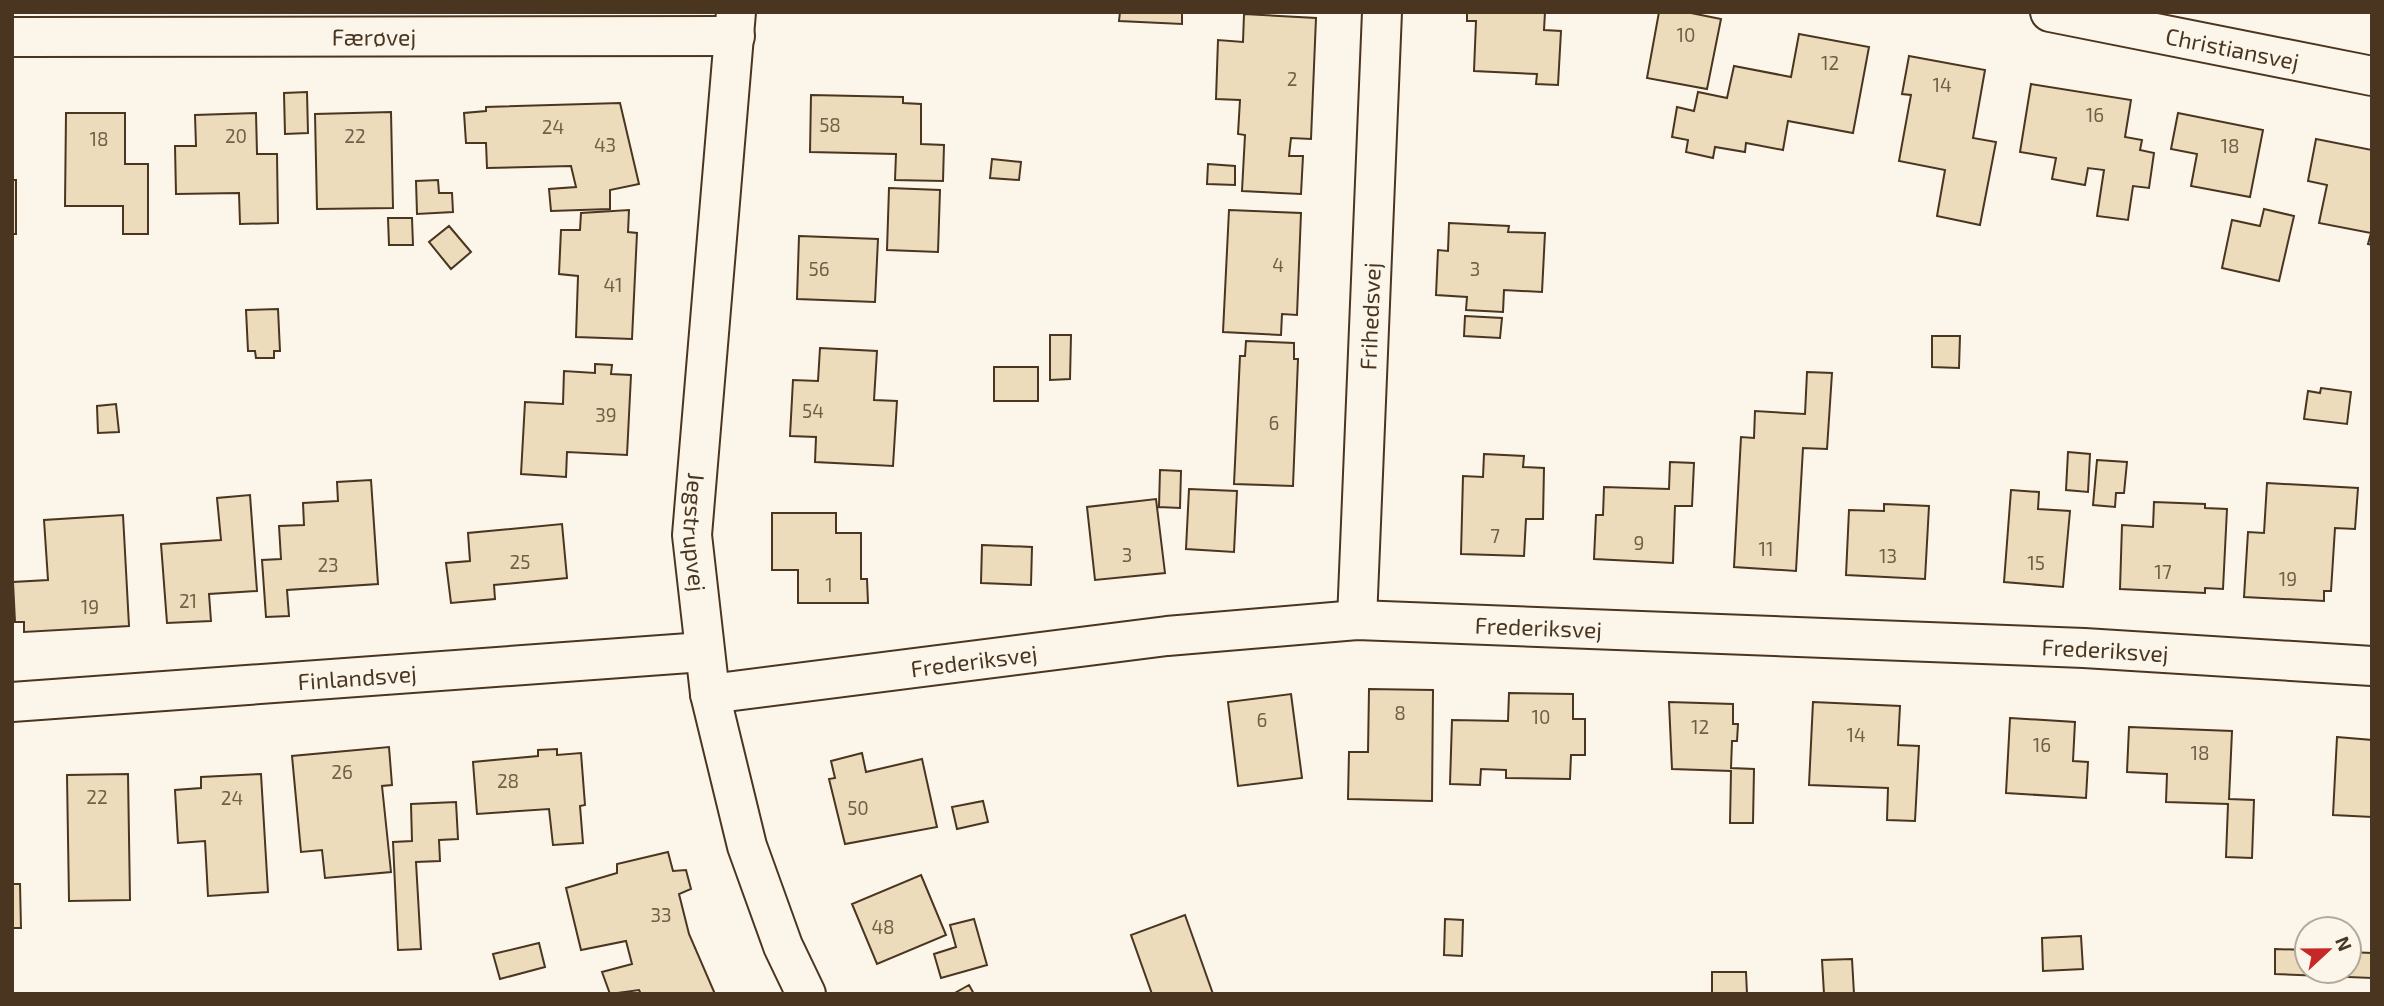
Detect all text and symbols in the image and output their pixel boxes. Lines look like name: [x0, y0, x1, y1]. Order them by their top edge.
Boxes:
street label: Christiansvej: [2163, 21, 2302, 75]
street label: Færøvej: [332, 22, 416, 51]
house number: 10: [1676, 23, 1696, 46]
house number: 12: [1821, 51, 1839, 74]
house number: 2: [1287, 67, 1297, 90]
house number: 14: [1932, 73, 1952, 96]
house number: 16: [2086, 103, 2104, 126]
house number: 58: [819, 113, 841, 136]
house number: 24: [542, 115, 564, 138]
house number: 20: [225, 124, 247, 147]
house number: 22: [344, 124, 366, 147]
house number: 18: [89, 127, 109, 150]
house number: 43: [594, 133, 616, 156]
house number: 18: [2220, 134, 2240, 157]
house number: 4: [1272, 253, 1284, 276]
house number: 56: [808, 257, 830, 280]
house number: 3: [1470, 257, 1480, 280]
street label: Frihedsvej: [1353, 262, 1386, 371]
house number: 41: [603, 273, 623, 296]
house number: 54: [802, 399, 824, 422]
house number: 39: [595, 403, 617, 426]
house number: 6: [1269, 411, 1279, 434]
street label: Jegstrupvej: [678, 472, 712, 593]
house number: 7: [1490, 524, 1500, 547]
house number: 9: [1634, 531, 1644, 554]
house number: 11: [1758, 537, 1774, 560]
house number: 3: [1122, 543, 1132, 566]
house number: 13: [1879, 544, 1897, 567]
house number: 25: [510, 550, 530, 573]
house number: 15: [2027, 551, 2045, 574]
house number: 23: [317, 553, 339, 576]
house number: 17: [2154, 560, 2172, 583]
house number: 19: [2279, 567, 2297, 590]
house number: 1: [825, 573, 833, 596]
house number: 21: [179, 589, 197, 612]
house number: 19: [81, 595, 99, 618]
street label: Frederiksvej: [1474, 611, 1603, 643]
street label: Frederiksvej: [2041, 632, 2169, 667]
street label: Frederiksvej: [909, 639, 1039, 682]
street label: Finlandsvej: [297, 659, 418, 695]
house number: 8: [1394, 701, 1406, 724]
house number: 10: [1531, 705, 1551, 728]
house number: 6: [1257, 708, 1267, 731]
house number: 12: [1691, 715, 1709, 738]
house number: 14: [1846, 723, 1866, 746]
house number: 16: [2033, 733, 2051, 756]
house number: 18: [2190, 741, 2210, 764]
house number: 26: [331, 760, 353, 783]
house number: 28: [497, 769, 519, 792]
house number: 22: [86, 785, 108, 808]
house number: 24: [221, 786, 243, 809]
house number: 50: [847, 796, 869, 819]
house number: 33: [650, 903, 672, 926]
house number: 48: [871, 915, 895, 938]
north arrow: [2293, 915, 2363, 985]
text: N: [2331, 933, 2357, 954]

